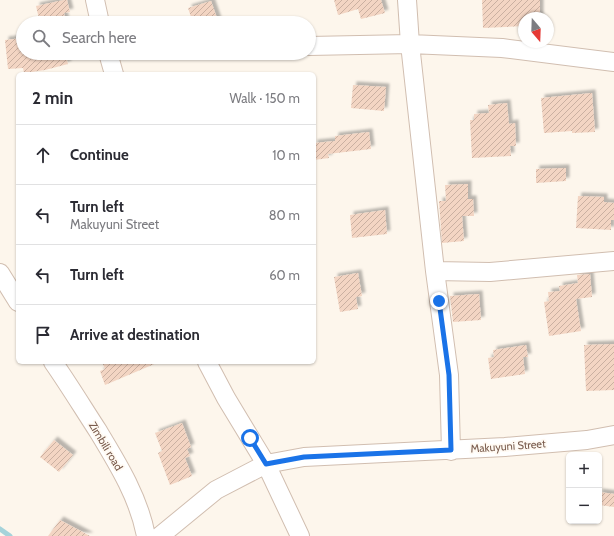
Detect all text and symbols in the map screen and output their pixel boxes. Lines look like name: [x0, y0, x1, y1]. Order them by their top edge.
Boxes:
north arrow: [518, 12, 554, 48]
search box: [16, 16, 316, 60]
icon: search: [30, 27, 52, 49]
text: Search here: [62, 29, 137, 47]
text: 2 min: [32, 88, 73, 108]
text: Walk · 150 m: [229, 90, 300, 106]
icon: ahead: [32, 144, 54, 166]
text: Continue: [70, 146, 129, 164]
text: 10 m: [272, 147, 300, 163]
text: Turn left: [70, 198, 124, 216]
icon: left: [32, 204, 54, 226]
text: 80 m: [269, 207, 300, 223]
text: Makuyuni Street: [70, 216, 159, 232]
icon: left: [32, 264, 54, 286]
text: Turn left: [70, 266, 124, 284]
text: 60 m: [269, 267, 300, 283]
route end: [430, 292, 448, 310]
icon: arrive: [32, 324, 54, 346]
text: Arrive at destination: [70, 326, 200, 344]
street label: Zimbili road: [86, 419, 126, 473]
route start: [241, 429, 259, 447]
street label: Makuyuni Street: [470, 436, 546, 456]
map controls: [566, 452, 602, 524]
button: +: [566, 452, 602, 488]
button: −: [566, 488, 602, 524]

